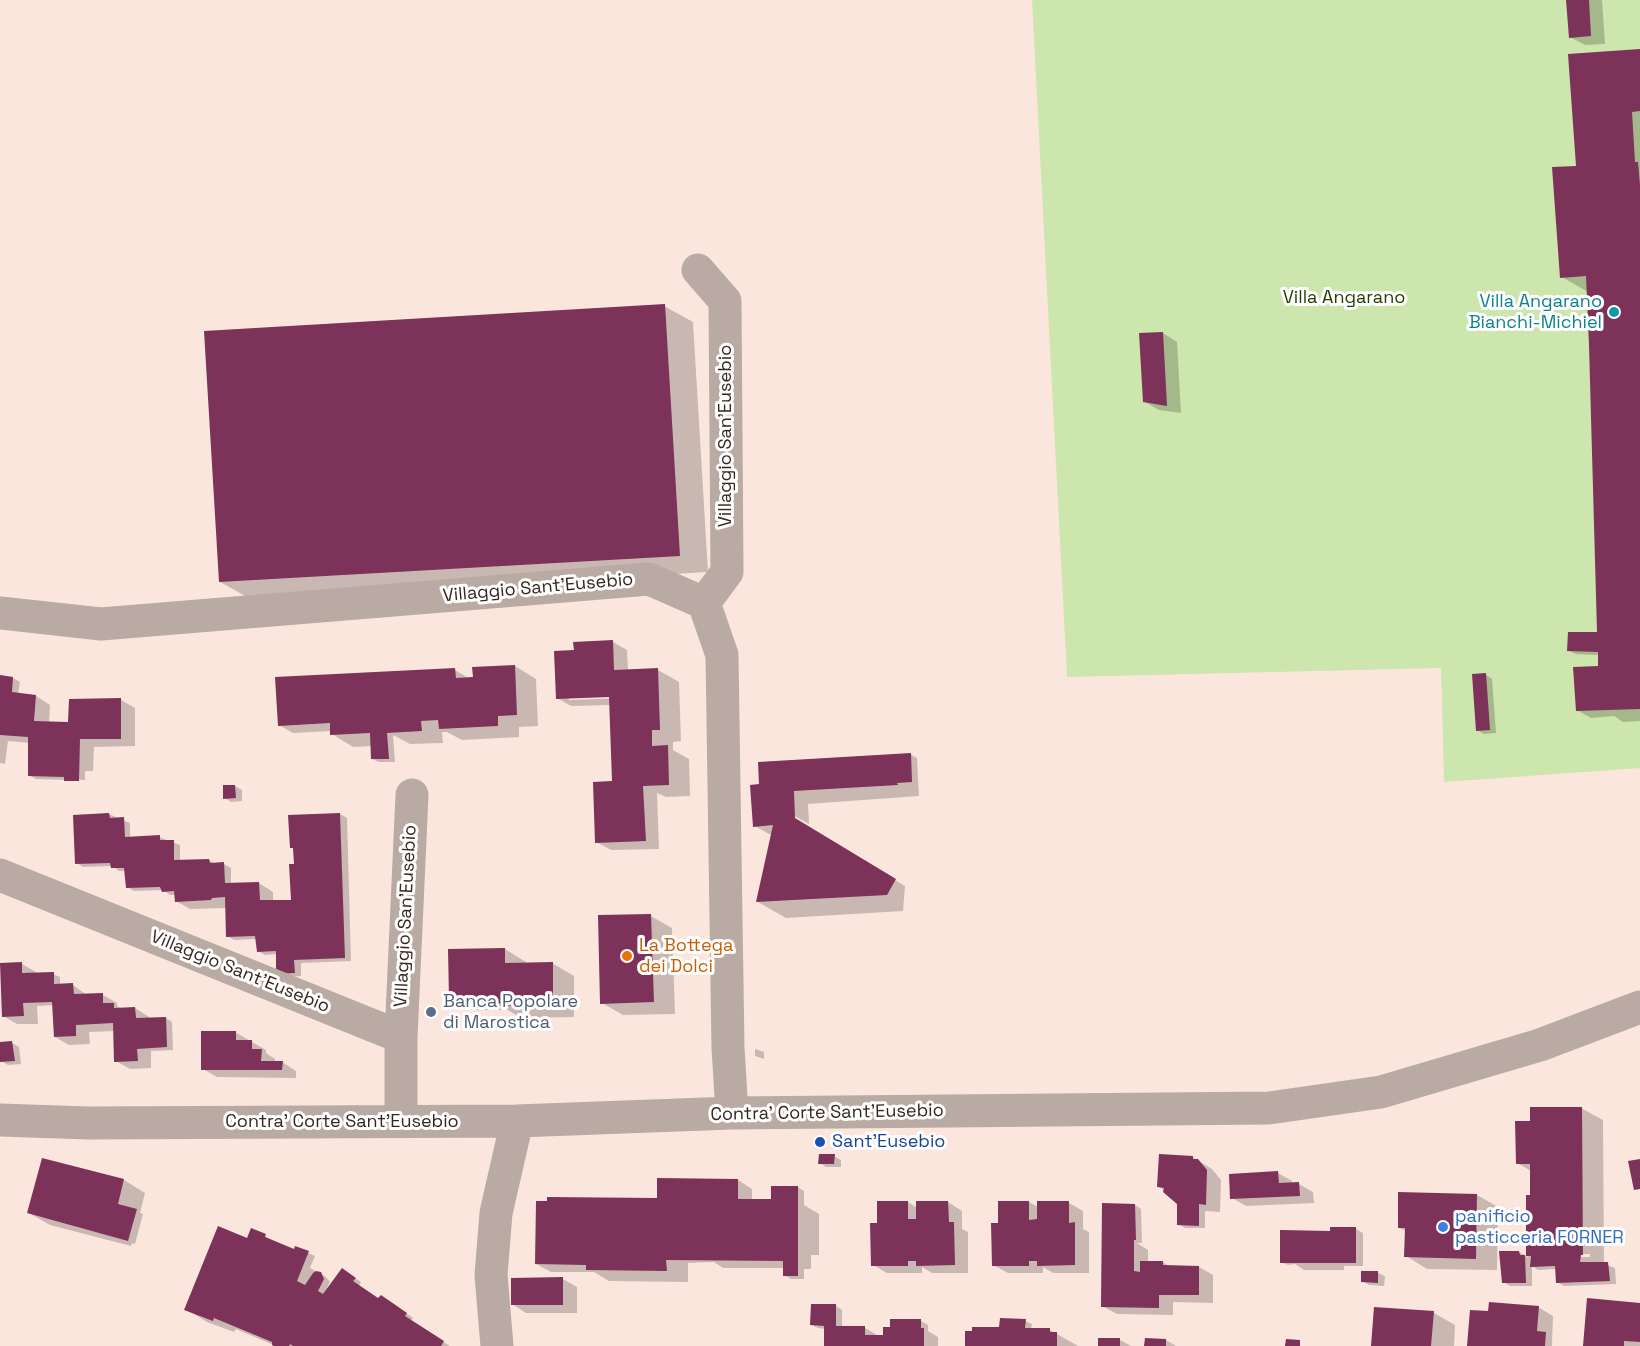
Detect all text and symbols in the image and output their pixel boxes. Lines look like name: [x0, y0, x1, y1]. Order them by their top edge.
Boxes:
park label: Villa Angarano: [1283, 287, 1405, 309]
place label: Villa Angarano Bianchi-Michiel: [1469, 291, 1602, 334]
marker: Villa Angarano Bianchi-Michiel: [1607, 305, 1621, 319]
street label: Villaggio San'Eusebio: [715, 345, 737, 527]
street label: Villaggio Sant'Eusebio: [442, 569, 634, 607]
street label: Villaggio San'Eusebio: [390, 824, 422, 1008]
street label: Villaggio Sant'Eusebio: [147, 926, 333, 1018]
place label: La Bottega dei Dolci: [639, 935, 733, 978]
marker: La Bottega dei Dolci: [620, 949, 634, 963]
place label: Banca Popolare di Marostica: [443, 991, 578, 1034]
marker: Banca Popolare di Marostica: [424, 1005, 438, 1019]
street label: Contra' Corte Sant'Eusebio: [710, 1100, 944, 1126]
street label: Contra' Corte Sant'Eusebio: [225, 1111, 459, 1133]
place label: Sant'Eusebio: [832, 1131, 945, 1153]
marker: Sant'Eusebio: [813, 1135, 827, 1149]
place label: panificio pasticceria FORNER: [1455, 1206, 1624, 1248]
marker: panificio pasticceria FORNER: [1436, 1220, 1450, 1234]

